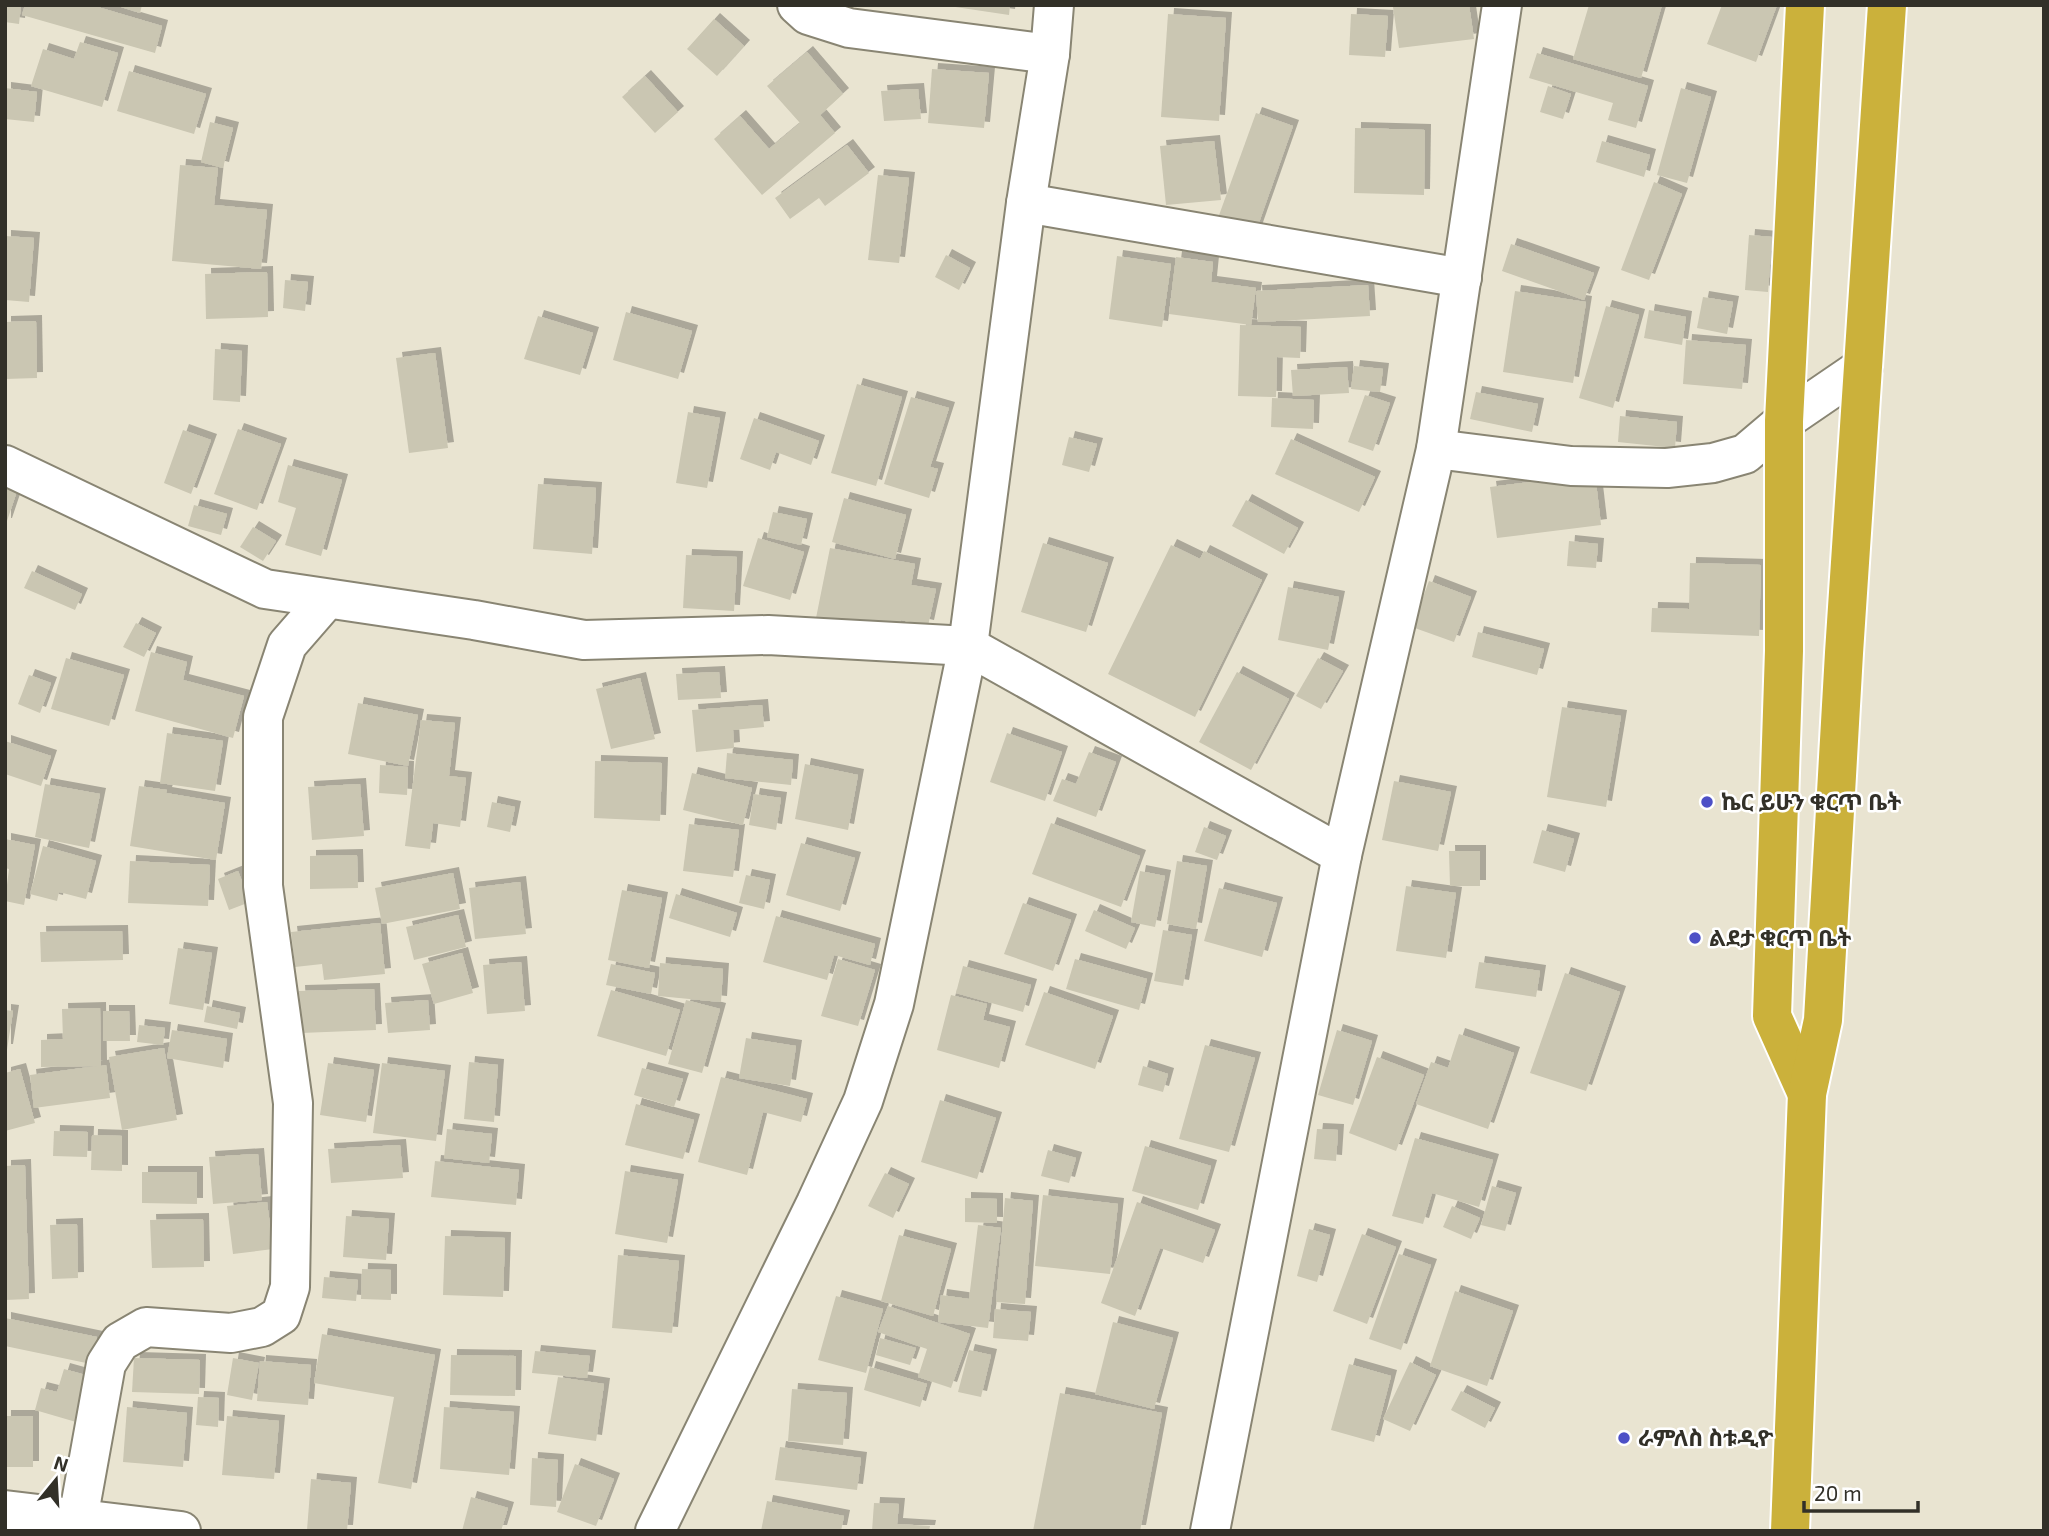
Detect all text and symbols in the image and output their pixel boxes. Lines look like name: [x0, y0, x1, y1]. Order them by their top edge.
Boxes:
place label: ኬር ይሁን ቁርጥ ቤት: [1721, 787, 1901, 815]
marker: ኬር ይሁን ቁርጥ ቤት: [1699, 794, 1715, 810]
place label: ልደታ ቁርጥ ቤት: [1709, 923, 1851, 951]
marker: ልደታ ቁርጥ ቤት: [1687, 930, 1703, 946]
place label: ራምለስ ስቱዲዮ: [1638, 1423, 1773, 1451]
marker: ራምለስ ስቱዲዮ: [1616, 1430, 1632, 1446]
north arrow: [21, 1445, 91, 1515]
text: N: [51, 1450, 71, 1476]
scale bar: [1804, 1470, 1918, 1514]
text: 20 m: [1814, 1480, 1862, 1505]

